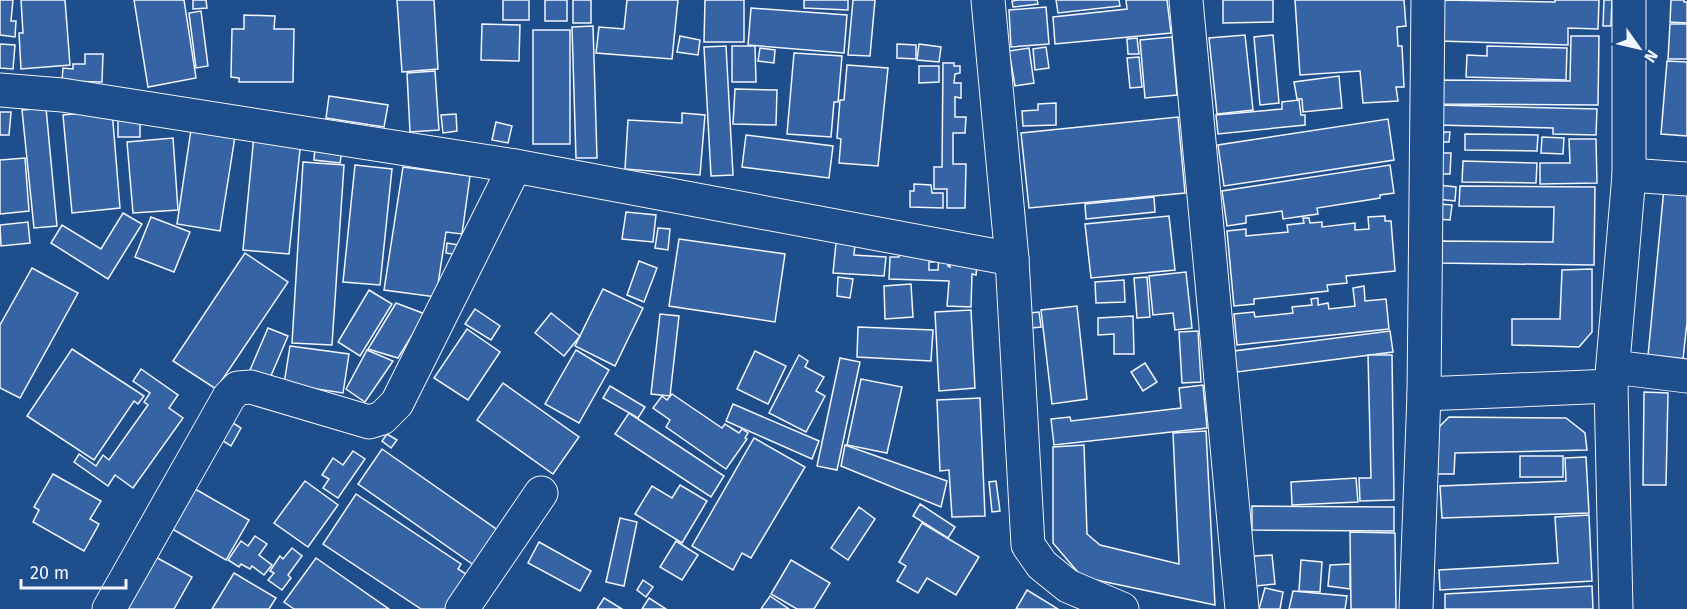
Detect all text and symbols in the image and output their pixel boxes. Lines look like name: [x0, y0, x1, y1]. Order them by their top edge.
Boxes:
north arrow: [1609, 18, 1669, 78]
text: N: [1640, 46, 1662, 66]
scale bar: [21, 552, 126, 590]
text: 20 m: [30, 562, 69, 584]

